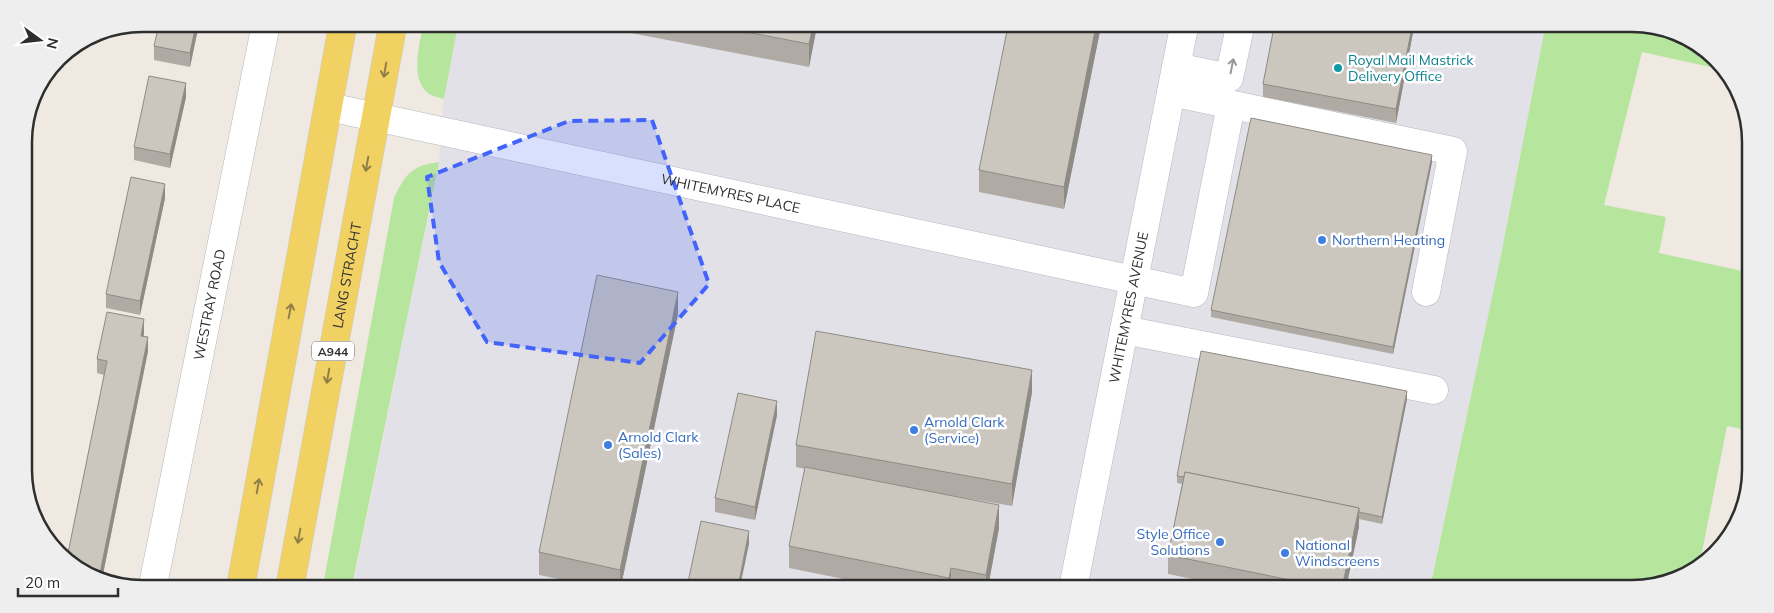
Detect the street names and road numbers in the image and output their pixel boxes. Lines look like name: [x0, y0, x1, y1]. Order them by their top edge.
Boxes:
street label: WHITEMYRES PLACE: [660, 170, 802, 217]
street label: LANG STRACHT: [328, 220, 366, 330]
street label: WHITEMYRES AVENUE: [1105, 230, 1152, 385]
street label: WESTRAY ROAD: [190, 248, 229, 362]
road number: A944: [312, 342, 354, 361]

